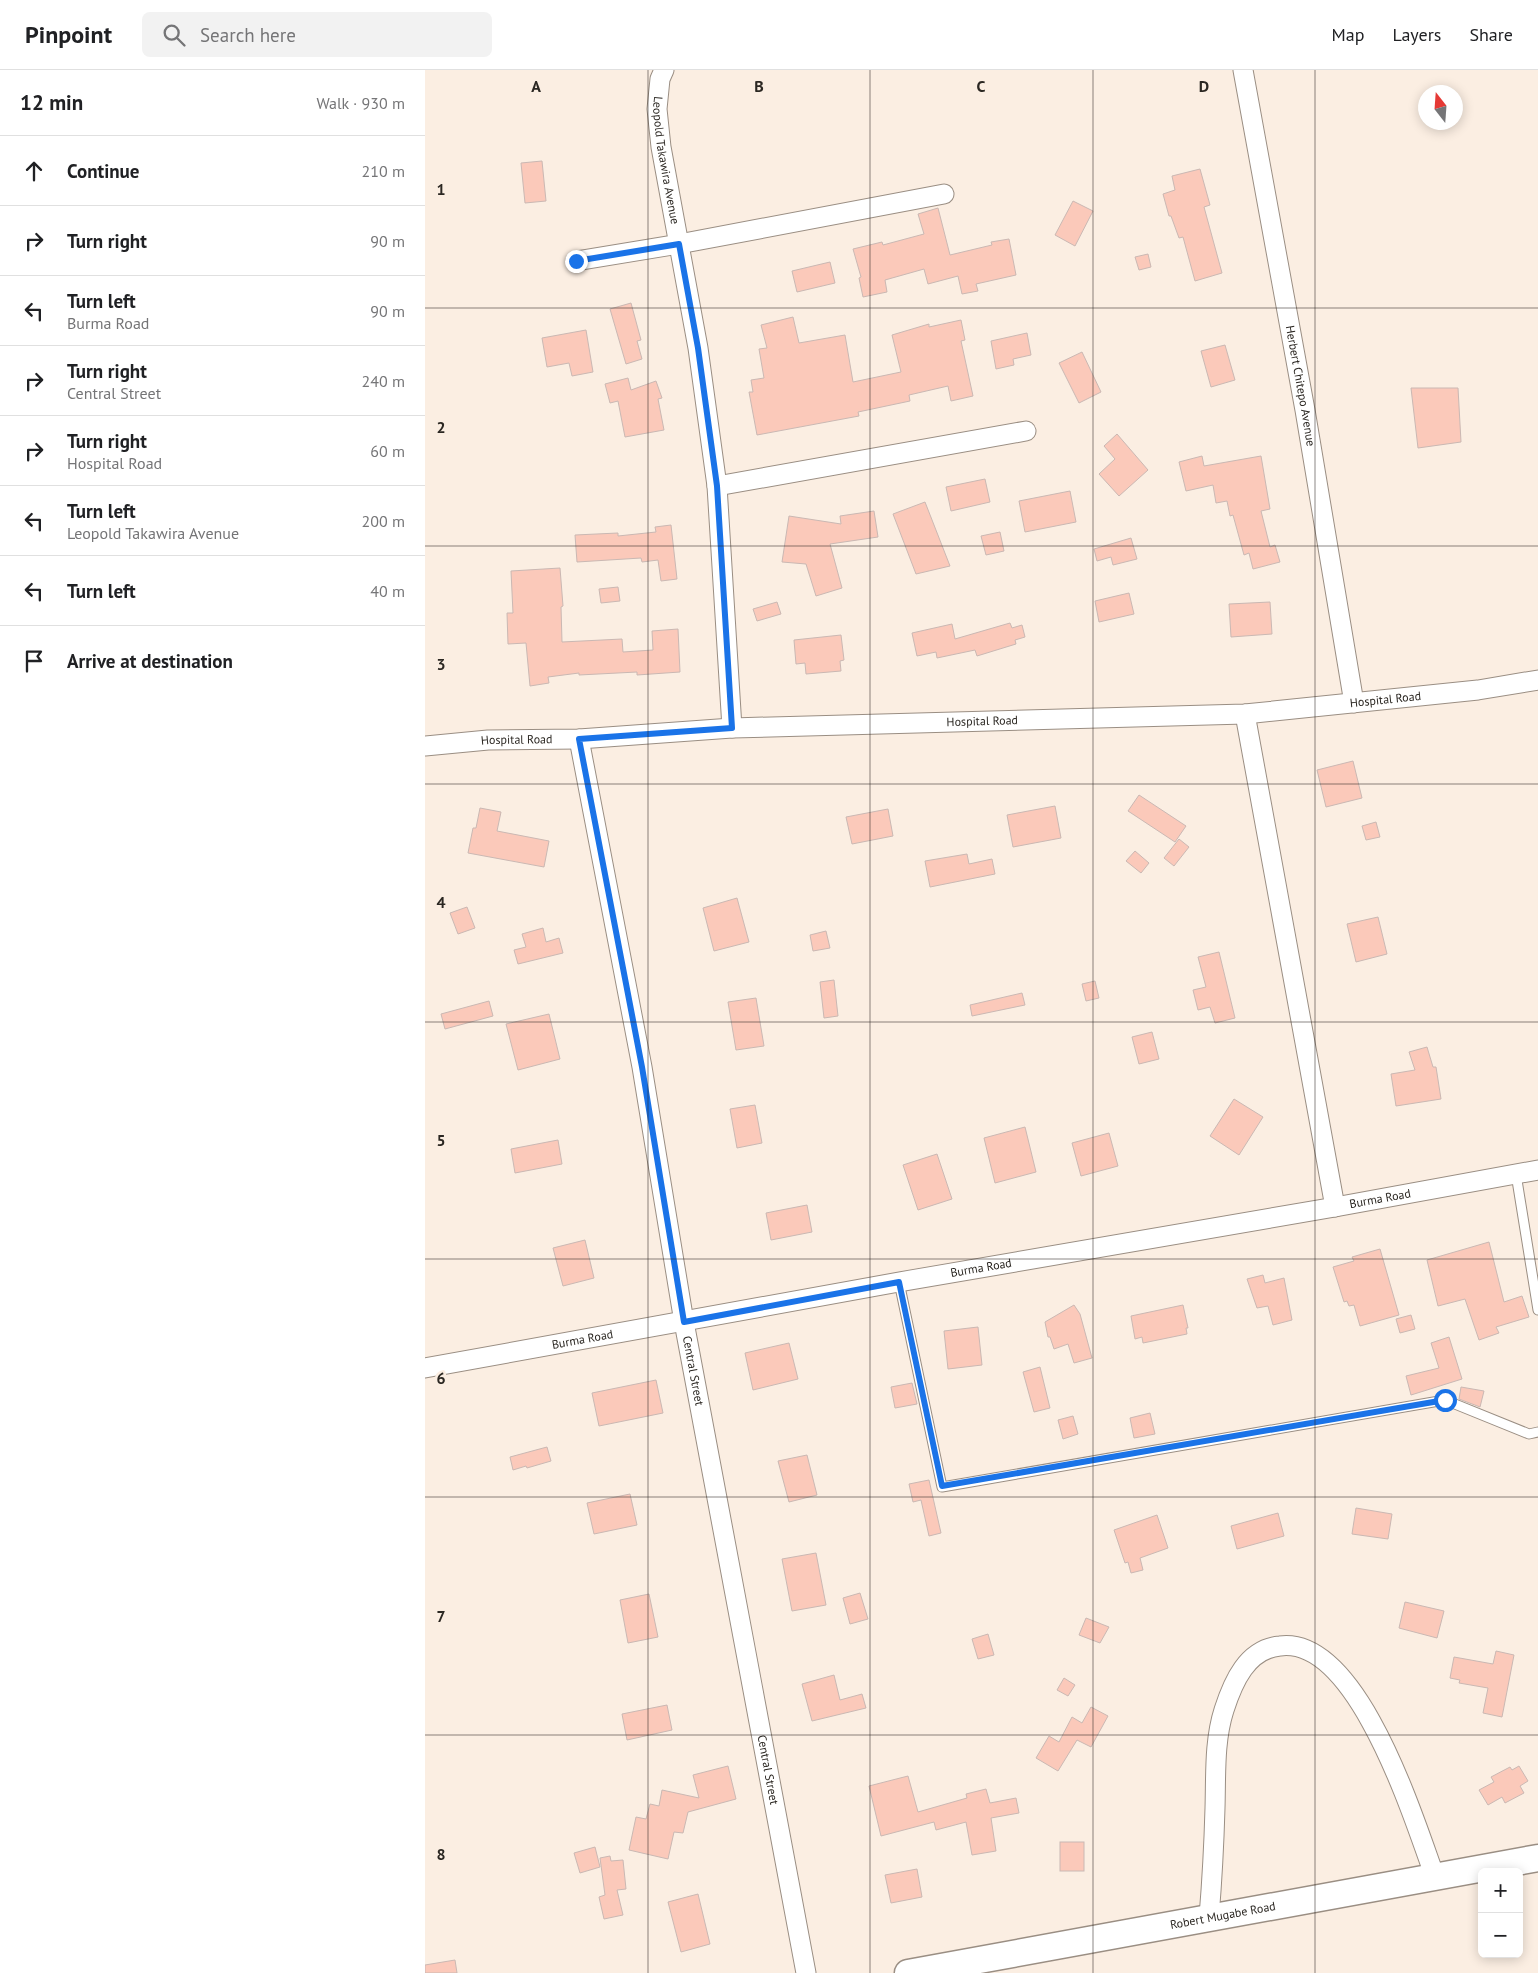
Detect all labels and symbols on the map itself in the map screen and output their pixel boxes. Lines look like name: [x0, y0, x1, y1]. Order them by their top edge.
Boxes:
text: A: [531, 76, 541, 96]
text: B: [754, 76, 764, 96]
text: C: [977, 76, 986, 96]
text: D: [1199, 76, 1209, 96]
north arrow: [1418, 85, 1463, 130]
street label: Leopold Takawira Avenue: [650, 96, 683, 225]
text: 1: [436, 179, 446, 199]
route end: [565, 250, 588, 273]
street label: Herbert Chitepo Avenue: [1283, 324, 1319, 447]
text: 2: [436, 417, 446, 437]
text: 3: [436, 654, 446, 674]
street label: Hospital Road: [1349, 688, 1422, 710]
street label: Hospital Road: [946, 712, 1018, 729]
street label: Hospital Road: [480, 731, 553, 748]
text: 4: [436, 892, 446, 912]
text: 5: [436, 1130, 446, 1150]
street label: Burma Road: [1348, 1185, 1412, 1211]
street label: Burma Road: [949, 1255, 1013, 1280]
street label: Burma Road: [551, 1326, 614, 1352]
street label: Central Street: [680, 1335, 708, 1407]
text: 6: [436, 1368, 446, 1388]
route start: [1434, 1389, 1457, 1412]
text: 7: [436, 1606, 446, 1626]
street label: Central Street: [755, 1734, 782, 1806]
text: 8: [436, 1844, 446, 1864]
street label: Robert Mugabe Road: [1169, 1898, 1277, 1932]

